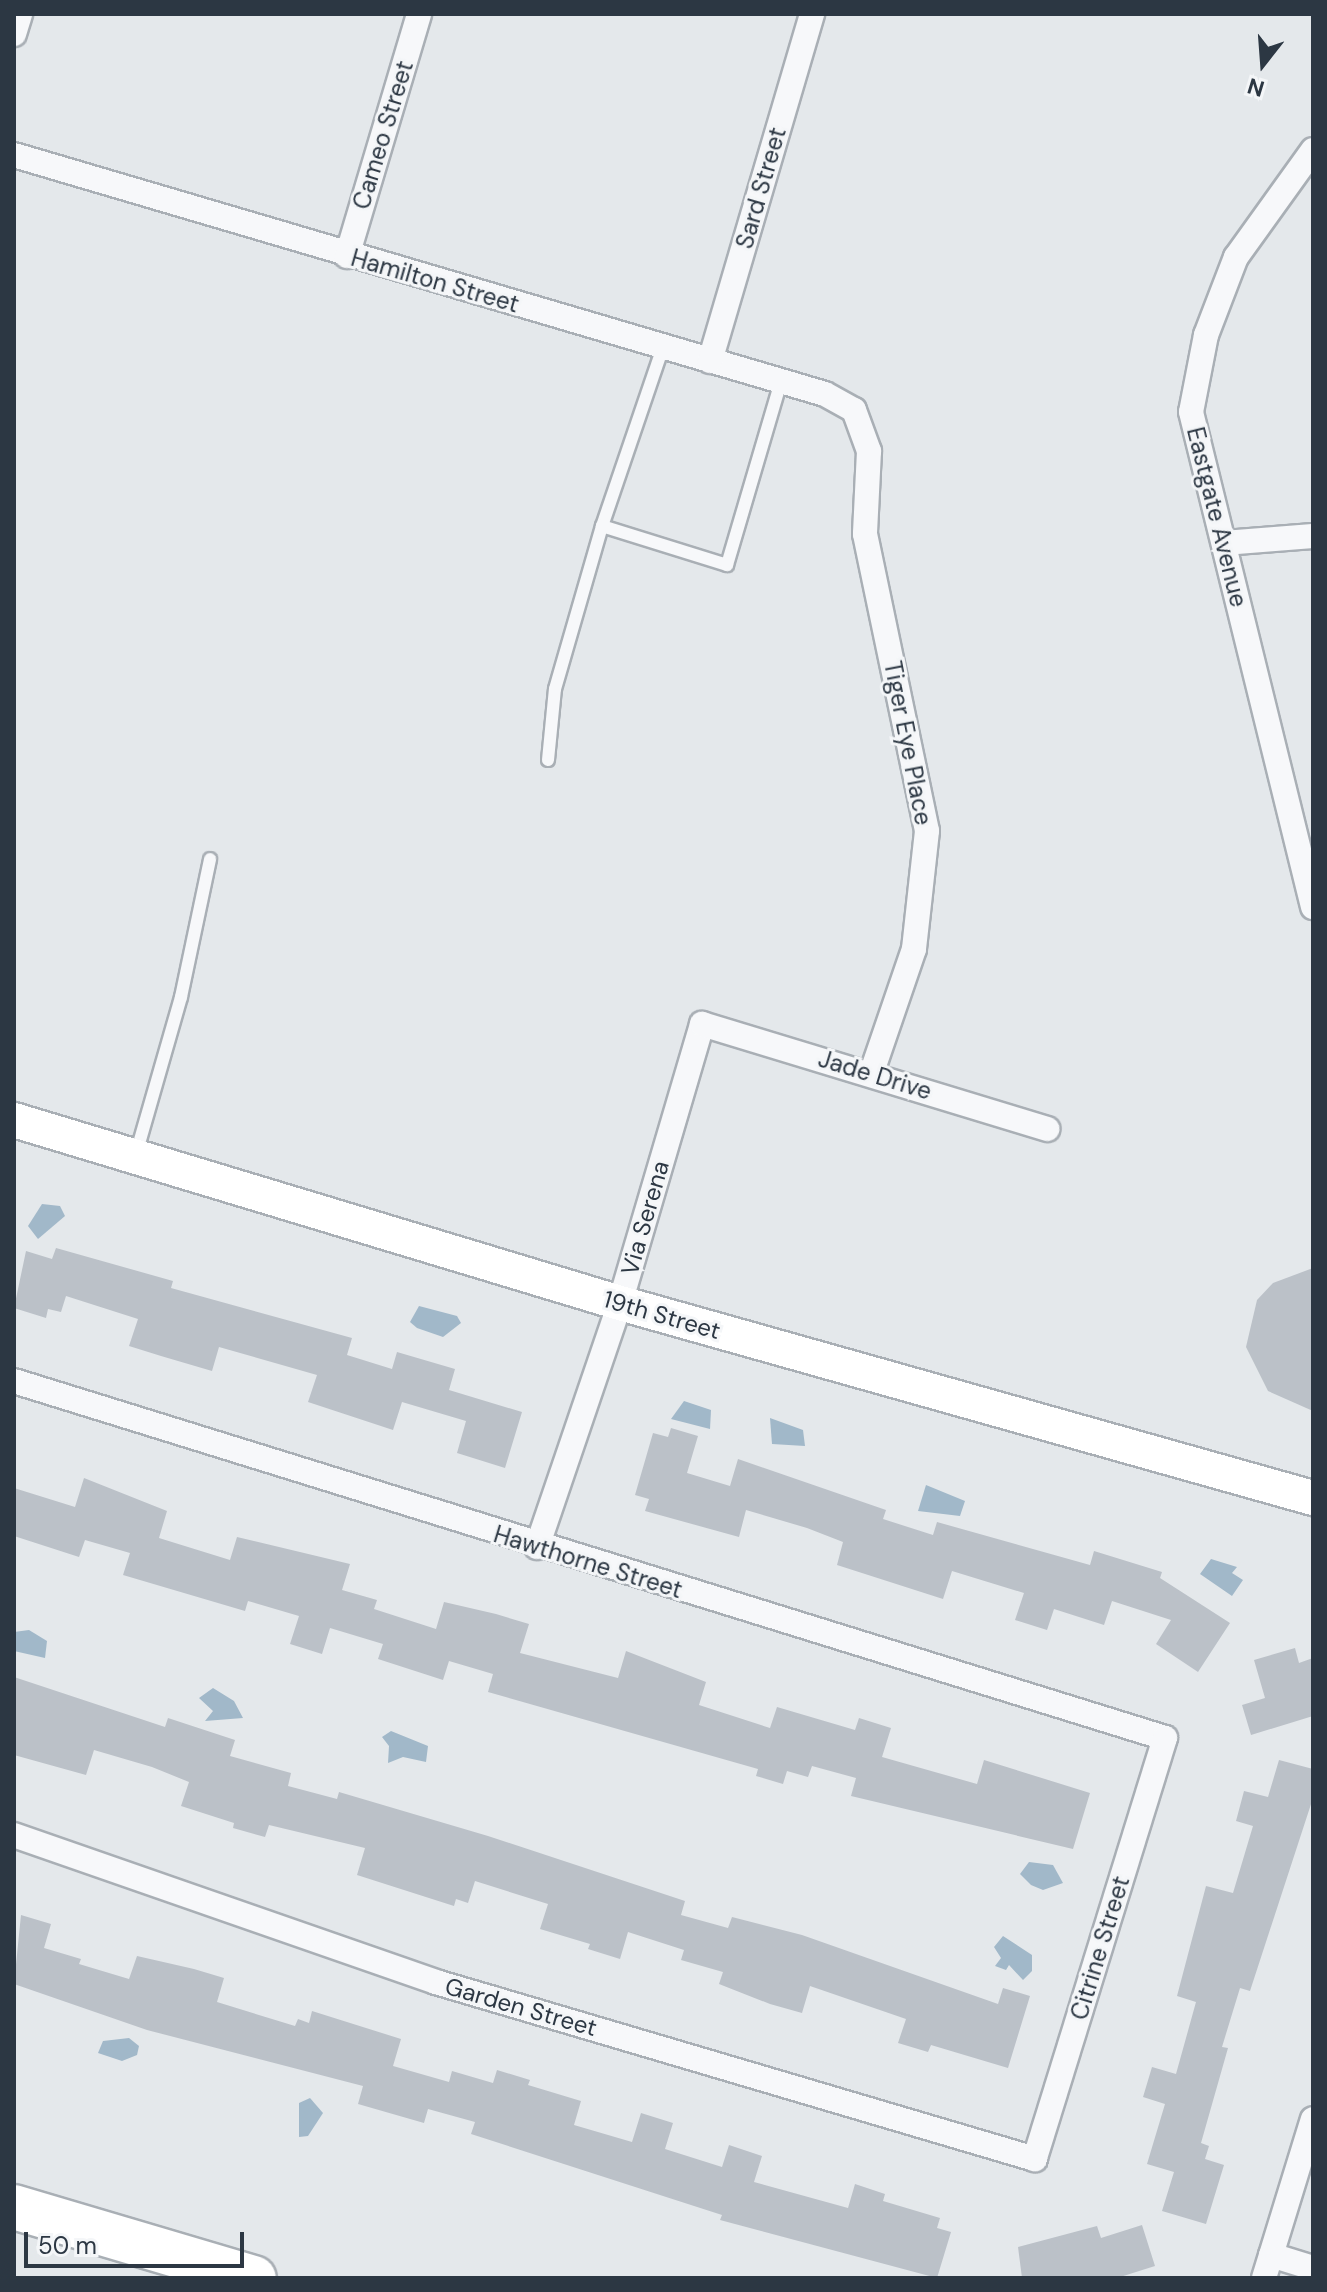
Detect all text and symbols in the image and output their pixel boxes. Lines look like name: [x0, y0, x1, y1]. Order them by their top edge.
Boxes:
north arrow: [1223, 24, 1303, 104]
street label: Cameo Street: [347, 57, 419, 213]
text: N: [1244, 71, 1268, 104]
street label: Sard Street: [730, 124, 792, 252]
street label: Hamilton Street: [348, 243, 522, 319]
street label: Eastgate Avenue: [1181, 424, 1253, 610]
street label: Tiger Eye Place: [878, 659, 938, 827]
street label: Jade Drive: [815, 1044, 935, 1106]
street label: Via Serena: [615, 1157, 675, 1279]
street label: 19th Street: [600, 1285, 724, 1345]
street label: Hawthorne Street: [490, 1520, 686, 1604]
street label: Citrine Street: [1064, 1873, 1136, 2023]
street label: Garden Street: [442, 1972, 600, 2042]
scale bar: [28, 2216, 248, 2266]
text: 50 m: [38, 2230, 97, 2261]

